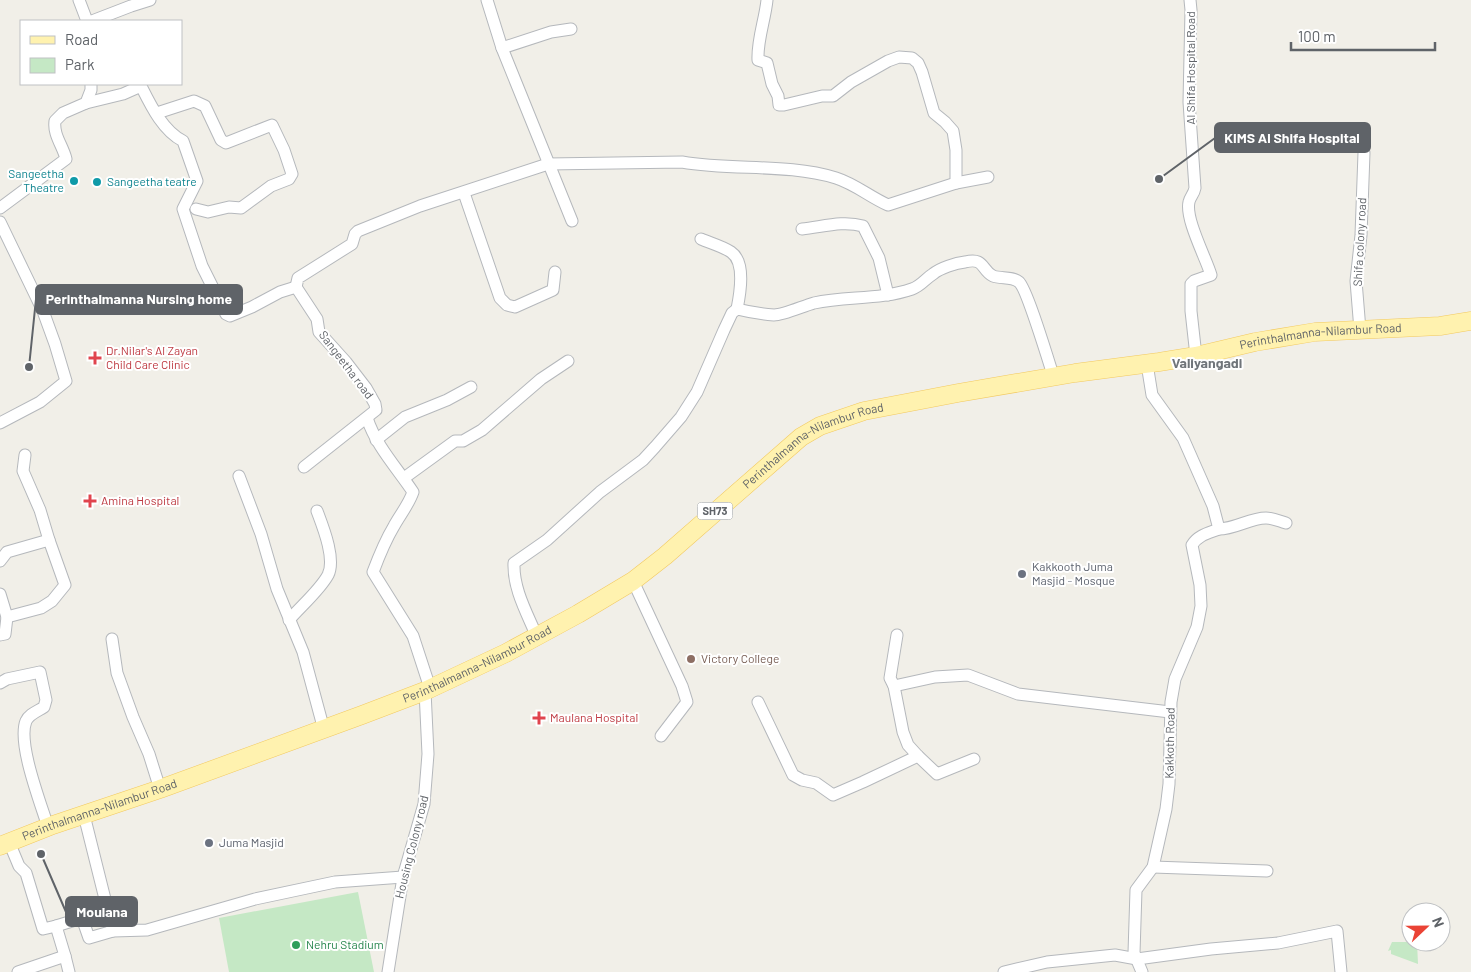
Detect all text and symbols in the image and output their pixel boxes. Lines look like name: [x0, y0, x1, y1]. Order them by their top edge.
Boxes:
street label: Al Shifa Hospital Road: [1183, 11, 1197, 125]
legend: [20, 20, 182, 85]
scale bar: [1291, 20, 1435, 52]
text: 100 m: [1298, 27, 1336, 45]
text: Road: [65, 30, 98, 48]
text: Park: [65, 55, 95, 73]
callout: KIMS Al Shifa Hospital: [1215, 123, 1370, 152]
text: KIMS Al Shifa Hospital: [1224, 129, 1360, 146]
place label: Sangeetha Theatre: [8, 166, 64, 194]
place label: Sangeetha teatre: [107, 174, 197, 188]
marker: Sangeetha Theatre: [68, 175, 80, 187]
marker: Sangeetha teatre: [91, 176, 103, 188]
street label: Shifa colony road: [1350, 197, 1368, 287]
callout: Perinthalmanna Nursing home: [36, 285, 242, 314]
text: Perinthalmanna Nursing home: [46, 290, 232, 307]
street label: Perinthalmanna-Nilambur Road: [1238, 320, 1402, 351]
street label: Sangeetha road: [317, 328, 377, 401]
place label: Dr.Nilar's Al Zayan Child Care Clinic: [106, 343, 198, 371]
marker: Dr.Nilar's Al Zayan Child Care Clinic: [88, 351, 102, 365]
district label: Valiyangadi: [1172, 354, 1242, 371]
street label: Perinthalmanna-Nilambur Road: [739, 399, 885, 491]
place label: Amina Hospital: [101, 493, 179, 507]
marker: Amina Hospital: [83, 494, 97, 508]
road number: SH73: [698, 502, 732, 520]
place label: Kakkooth Juma Masjid - Mosque: [1032, 559, 1115, 587]
marker: Kakkooth Juma Masjid - Mosque: [1016, 568, 1028, 580]
street label: Perinthalmanna-Nilambur Road: [401, 622, 553, 705]
place label: Victory College: [701, 651, 779, 665]
marker: Victory College: [685, 653, 697, 665]
street label: Kakkoth Road: [1161, 707, 1177, 779]
place label: Maulana Hospital: [550, 710, 638, 724]
marker: Maulana Hospital: [532, 711, 546, 725]
street label: Perinthalmanna-Nilambur Road: [20, 775, 179, 843]
street label: Housing Colony road: [391, 794, 431, 900]
place label: Juma Masjid: [219, 835, 284, 849]
marker: Juma Masjid: [203, 837, 215, 849]
callout: Moulana: [66, 897, 137, 926]
north arrow: [1401, 902, 1451, 952]
text: Moulana: [76, 903, 128, 920]
text: N: [1429, 914, 1448, 929]
place label: Nehru Stadium: [306, 937, 384, 951]
marker: Nehru Stadium: [290, 939, 302, 951]

